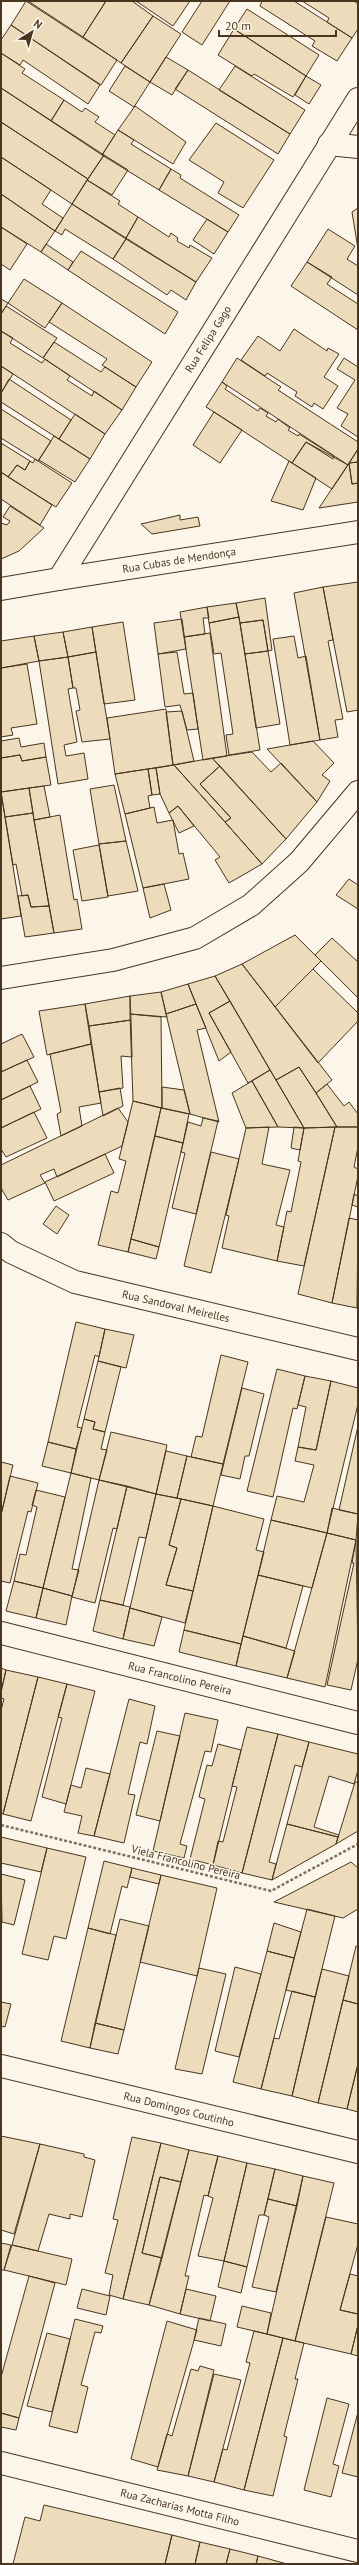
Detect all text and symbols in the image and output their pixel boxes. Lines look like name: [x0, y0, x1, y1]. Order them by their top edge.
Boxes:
north arrow: [12, 12, 52, 52]
scale bar: [219, 12, 336, 38]
text: N: [31, 16, 45, 32]
text: 20 m: [225, 18, 251, 33]
street label: Rua Felipa Gago: [182, 303, 234, 375]
street label: Rua Cubas de Mendonça: [121, 544, 237, 576]
street label: Rua Sandoval Meirelles: [121, 1287, 231, 1325]
street label: Rua Francolino Pereira: [127, 1658, 233, 1698]
street label: Viela Francolino Pereira: [129, 1841, 242, 1882]
street label: Rua Domingos Coutinho: [122, 2088, 236, 2130]
street label: Rua Zacharias Motta Filho: [119, 2485, 241, 2529]

